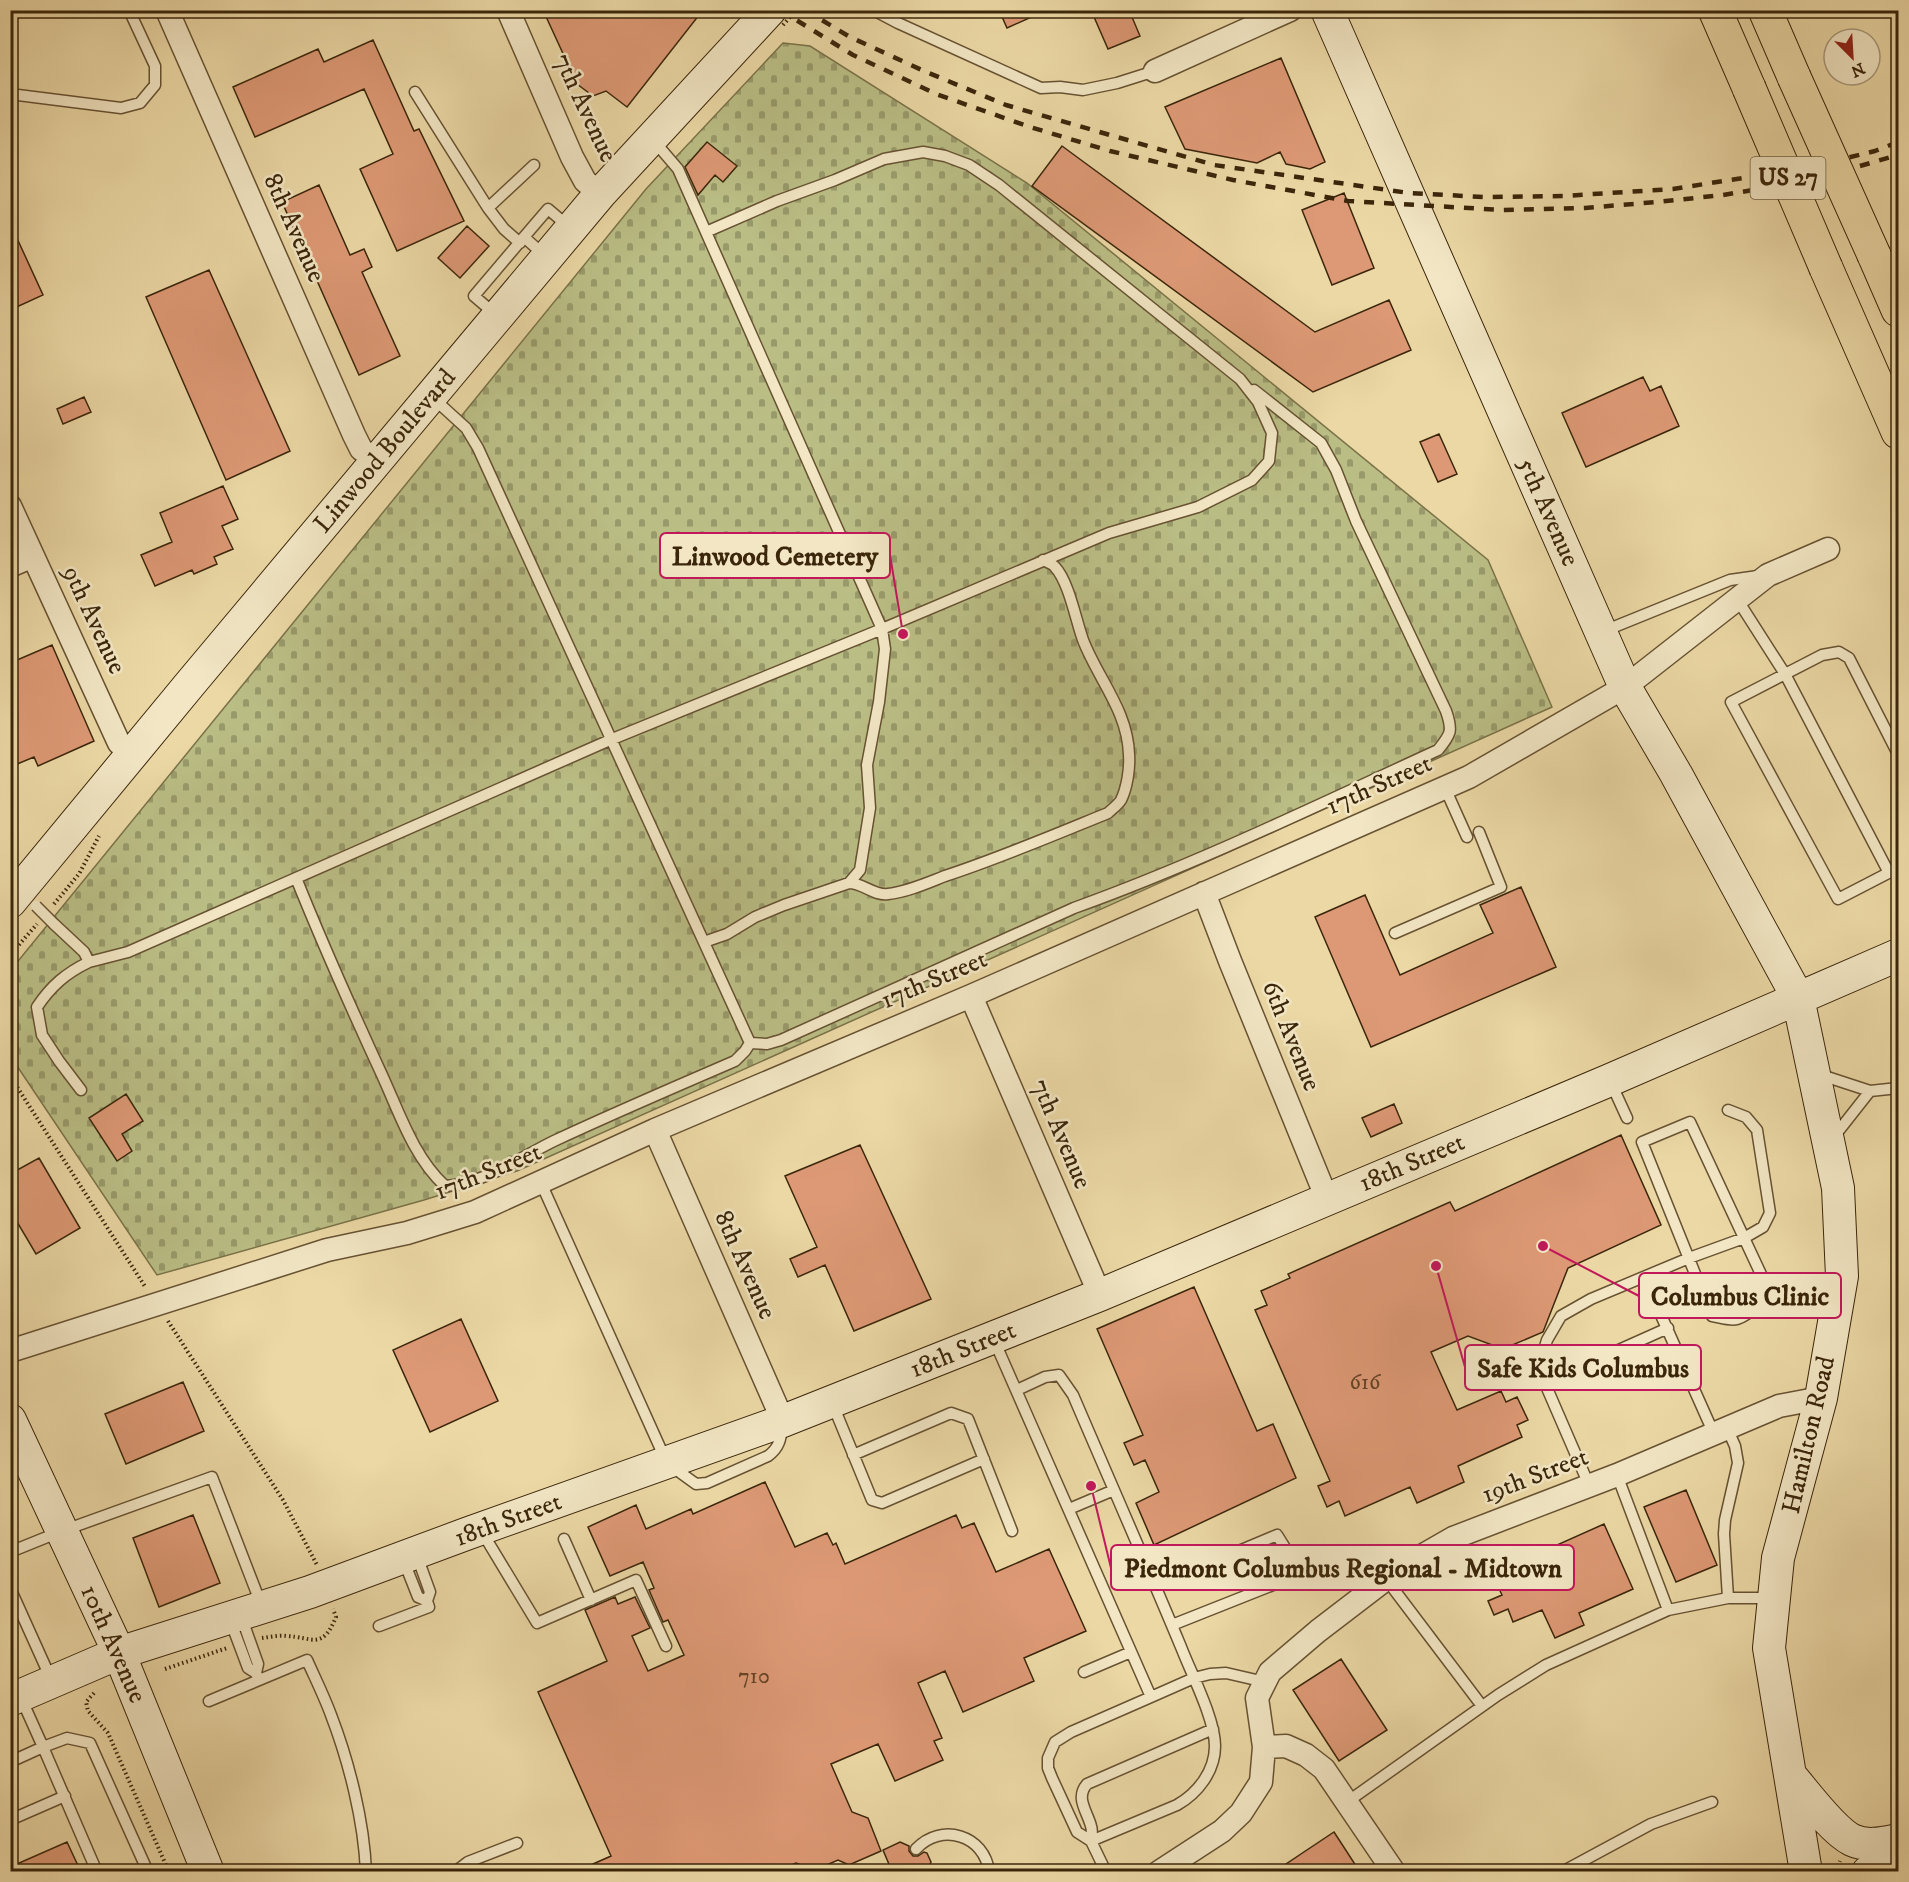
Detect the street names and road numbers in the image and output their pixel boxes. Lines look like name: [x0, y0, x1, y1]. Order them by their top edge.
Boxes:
street label: 7th Avenue: [545, 48, 625, 168]
road number: US 27: [1750, 157, 1826, 199]
street label: 8th Avenue: [255, 169, 333, 287]
street label: Linwood Boulevard: [307, 362, 463, 540]
street label: 5th Avenue: [1509, 453, 1587, 571]
street label: 9th Avenue: [54, 559, 133, 679]
street label: 17th Street: [1321, 747, 1437, 823]
street label: 17th Street: [876, 943, 992, 1017]
street label: 6th Avenue: [1254, 976, 1328, 1096]
street label: 7th Avenue: [1023, 1074, 1099, 1194]
street label: 18th Street: [1354, 1126, 1470, 1200]
street label: 17th Street: [430, 1136, 546, 1208]
street label: 8th Avenue: [706, 1206, 784, 1324]
street label: 18th Street: [905, 1314, 1021, 1386]
street label: Hamilton Road: [1775, 1353, 1843, 1517]
street label: 19th Street: [1477, 1441, 1593, 1511]
street label: 18th Street: [450, 1485, 566, 1555]
street label: 10th Avenue: [72, 1580, 154, 1708]

